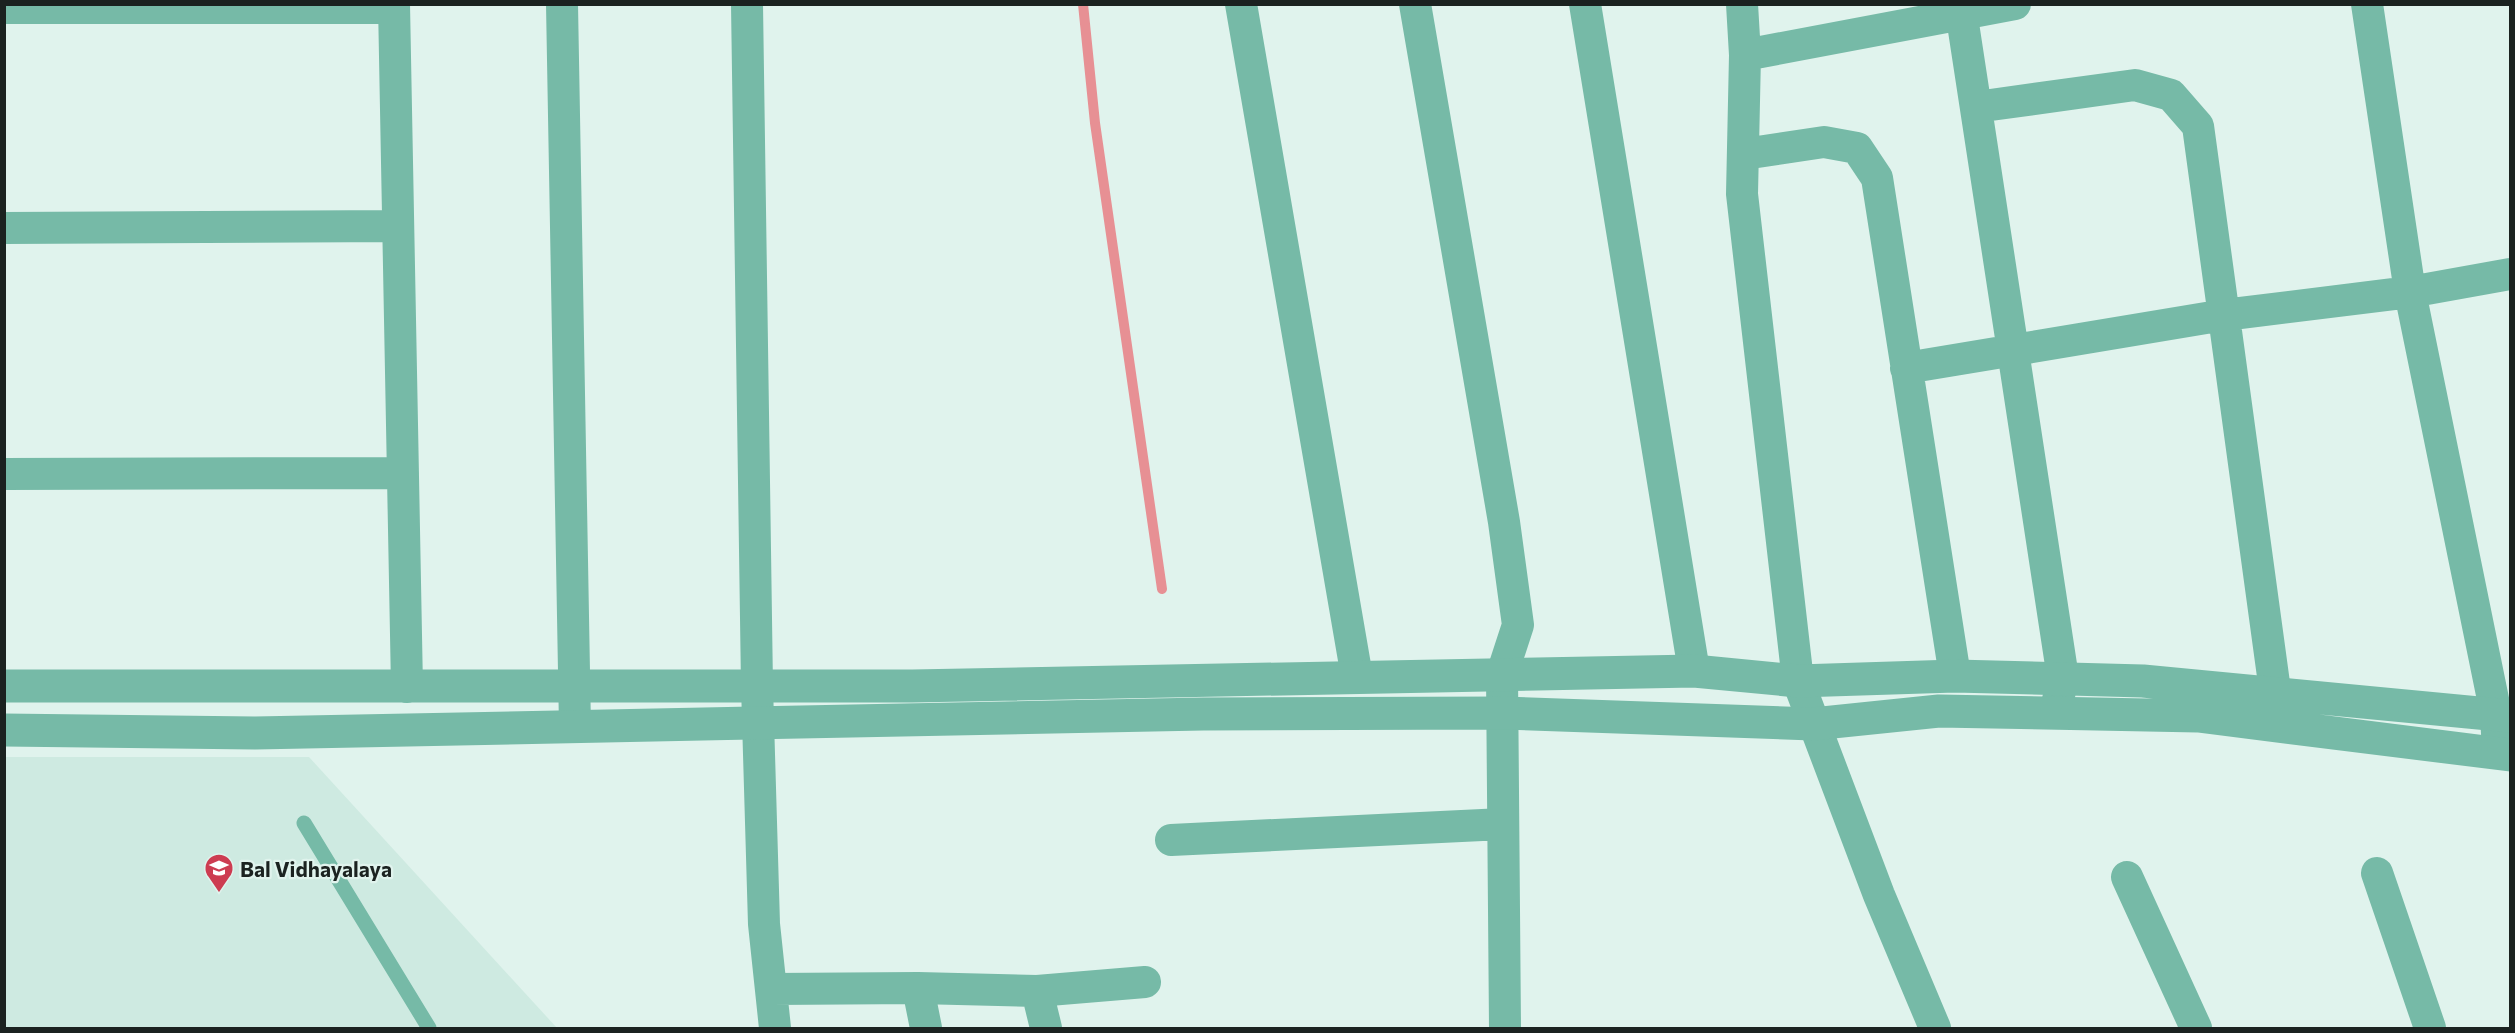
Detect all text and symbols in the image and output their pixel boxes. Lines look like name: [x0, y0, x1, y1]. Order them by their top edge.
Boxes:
school or university icon: Bal Vidhayalaya: [203, 852, 235, 894]
place label: Bal Vidhayalaya: [240, 856, 392, 881]

